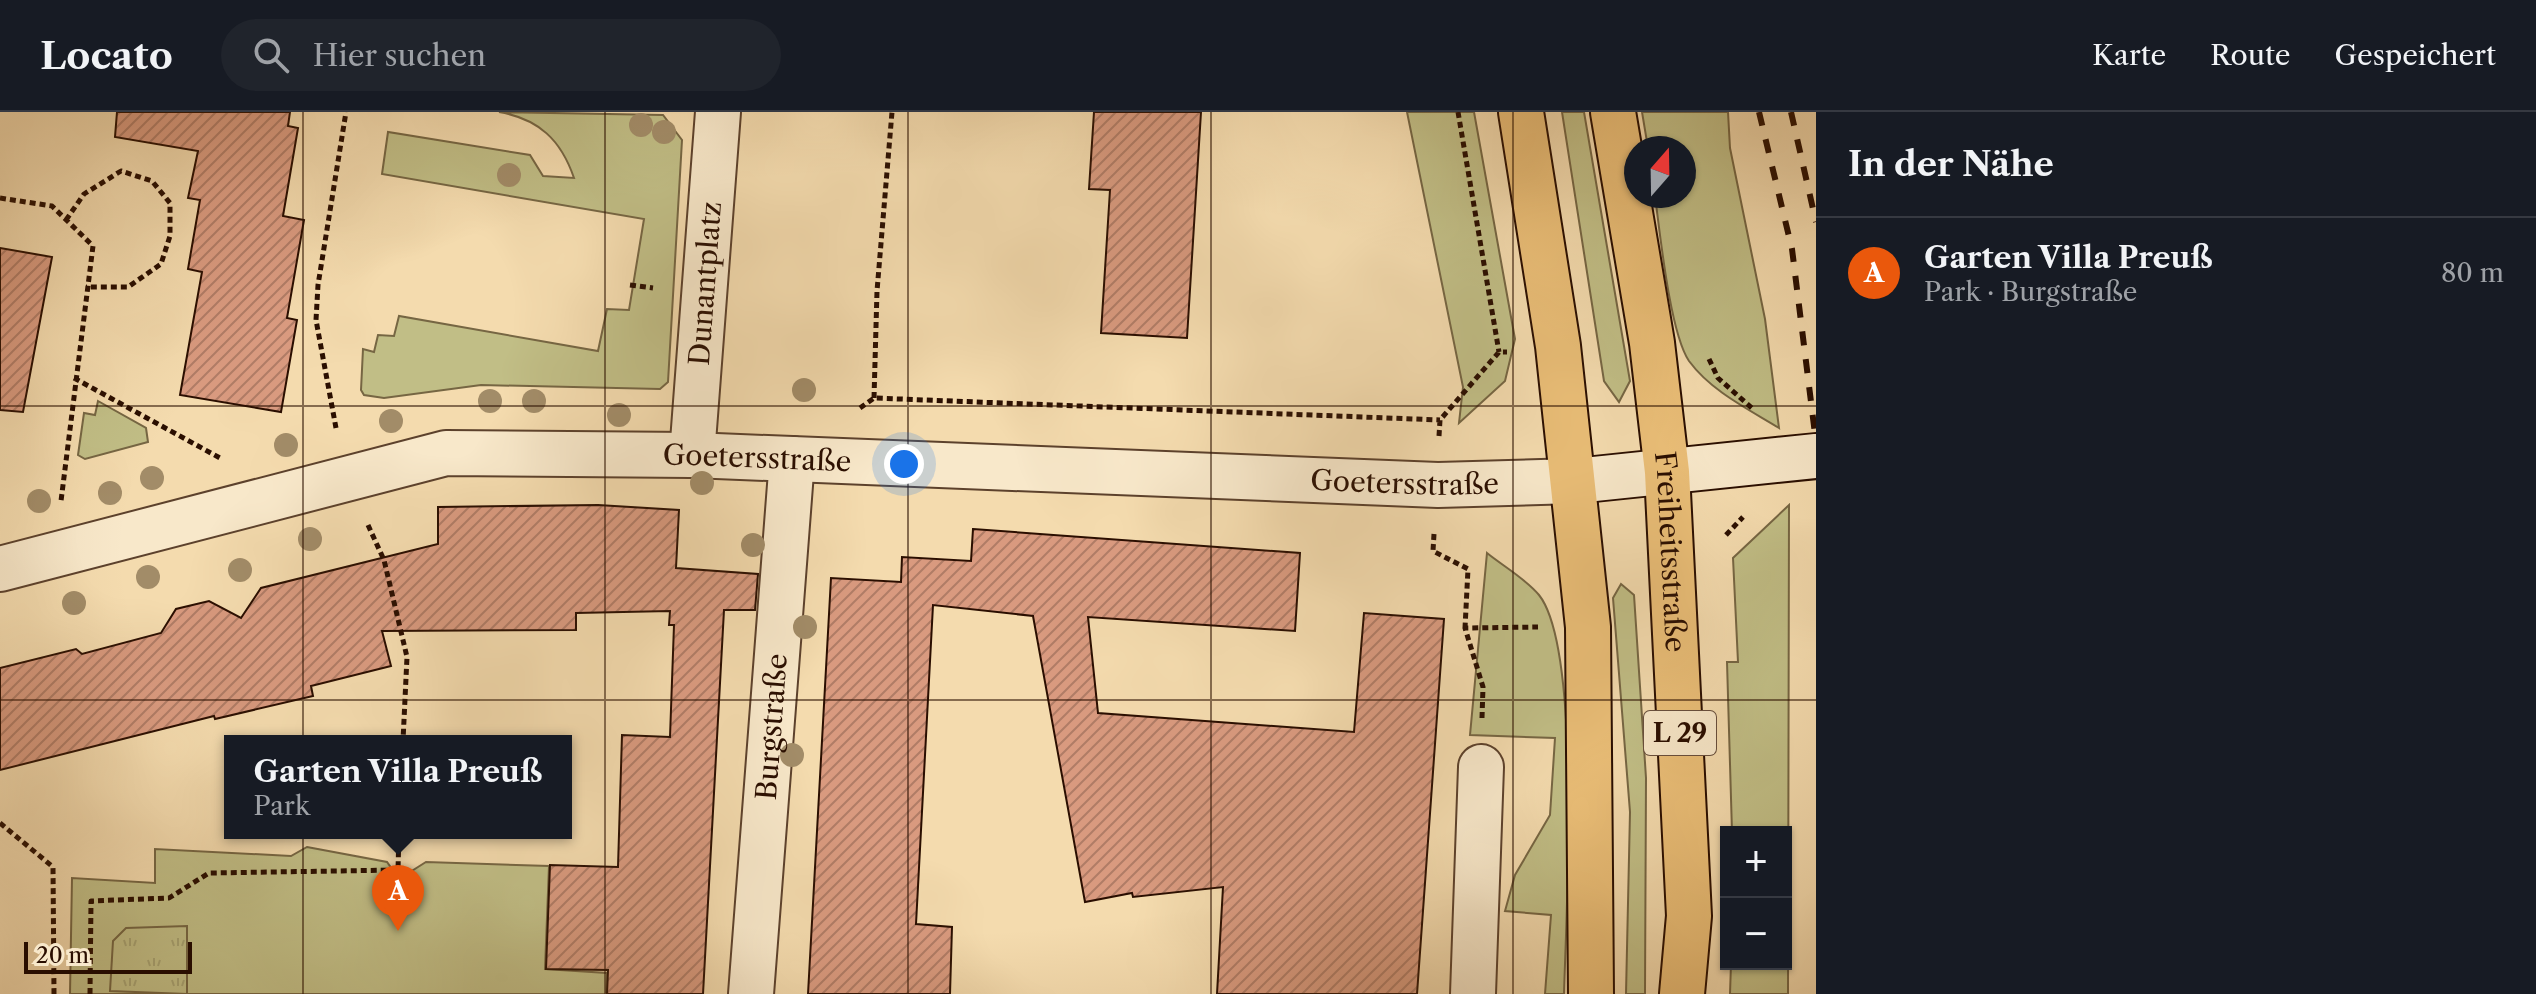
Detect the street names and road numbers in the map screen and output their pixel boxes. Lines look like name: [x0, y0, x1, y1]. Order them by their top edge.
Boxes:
street label: Dunantplatz: [682, 200, 728, 367]
street label: Goetersstraße: [663, 438, 852, 478]
street label: Freiheitsstraße: [1648, 449, 1693, 653]
street label: Goetersstraße: [1310, 463, 1499, 502]
street label: Burgstraße: [749, 652, 794, 801]
road number: L 29: [1644, 711, 1716, 755]

